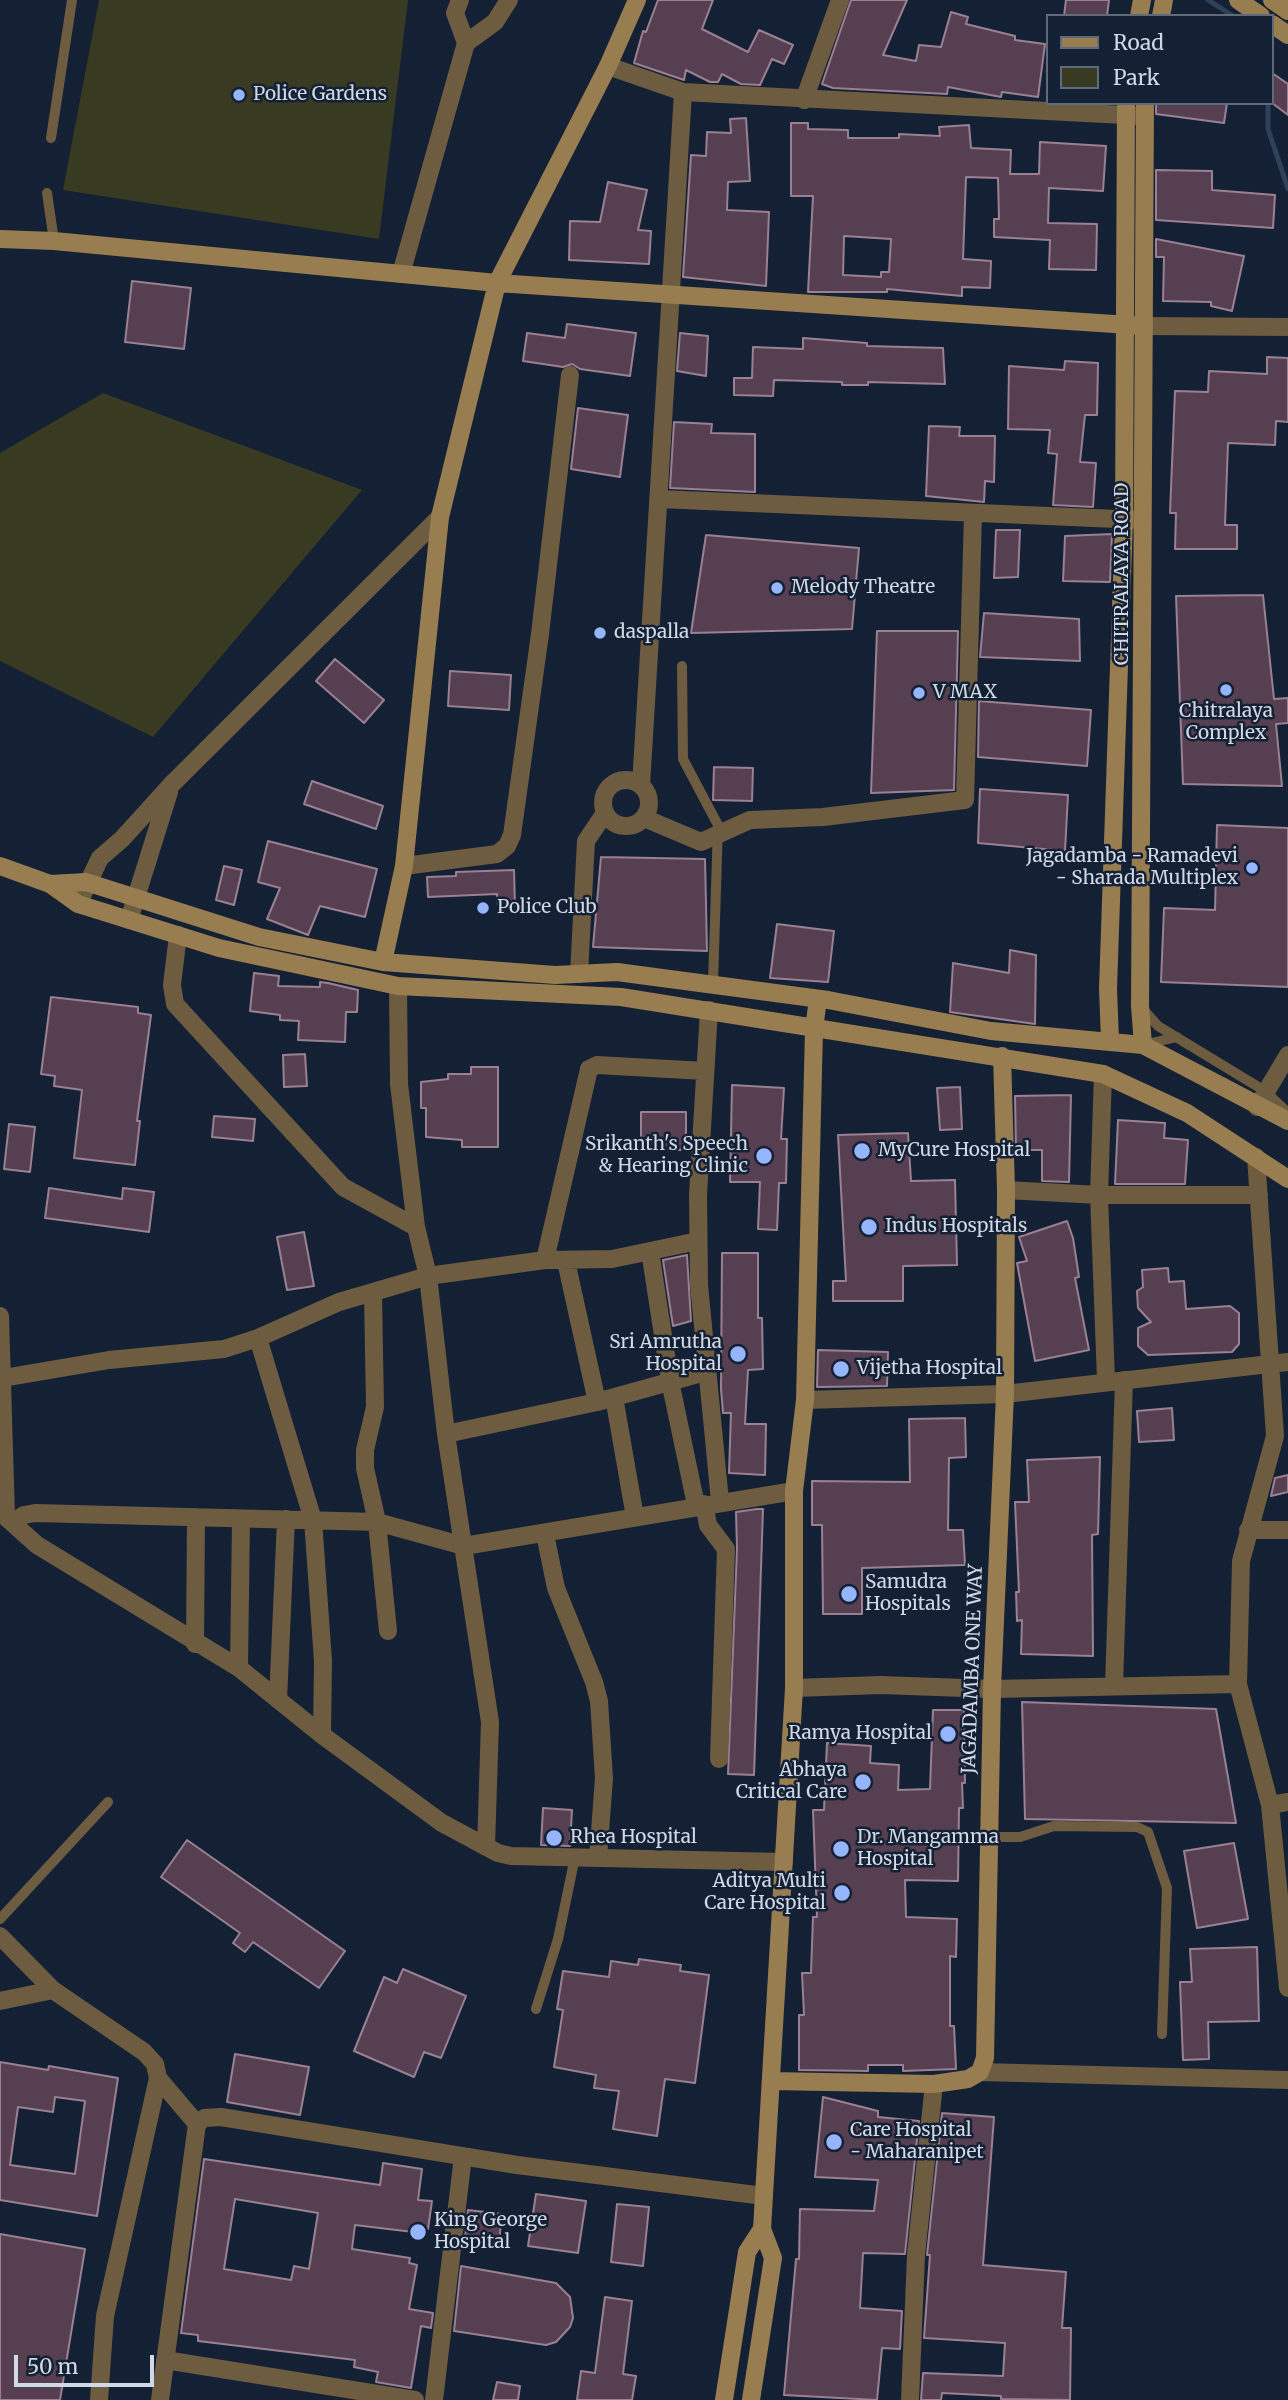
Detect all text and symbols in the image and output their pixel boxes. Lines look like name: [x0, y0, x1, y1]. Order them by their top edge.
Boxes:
legend: [1046, 14, 1274, 105]
text: Road: [1113, 29, 1164, 56]
text: Park: [1113, 64, 1160, 91]
place label: Police Gardens: [253, 84, 387, 106]
marker: Police Gardens: [231, 87, 247, 103]
street label: CHITRALAYA ROAD: [1112, 483, 1134, 665]
place label: Melody Theatre: [791, 577, 935, 599]
marker: Melody Theatre: [769, 580, 785, 596]
place label: daspalla: [614, 622, 689, 644]
marker: daspalla: [592, 625, 608, 641]
place label: V MAX: [933, 682, 997, 704]
marker: Chitralaya Complex: [1218, 682, 1234, 698]
marker: V MAX: [911, 685, 927, 701]
place label: Chitralaya Complex: [1179, 701, 1273, 745]
place label: Jagadamba - Ramadevi - Sharada Multiplex: [1026, 846, 1238, 890]
marker: Jagadamba - Ramadevi - Sharada Multiplex: [1244, 860, 1260, 876]
place label: Police Club: [497, 897, 597, 919]
marker: Police Club: [475, 900, 491, 916]
place label: Srikanth's Speech & Hearing Clinic: [585, 1134, 748, 1178]
place label: MyCure Hospital: [878, 1140, 1030, 1162]
marker: MyCure Hospital: [852, 1141, 872, 1161]
marker: Srikanth's Speech & Hearing Clinic: [754, 1146, 774, 1166]
place label: Indus Hospitals: [885, 1216, 1027, 1238]
marker: Indus Hospitals: [859, 1217, 879, 1237]
place label: Sri Amrutha Hospital: [609, 1332, 722, 1376]
marker: Sri Amrutha Hospital: [728, 1344, 748, 1364]
place label: Vijetha Hospital: [857, 1358, 1002, 1380]
marker: Vijetha Hospital: [831, 1359, 851, 1379]
street label: JAGADAMBA ONE WAY: [958, 1564, 988, 1774]
place label: Samudra Hospitals: [865, 1572, 951, 1616]
marker: Samudra Hospitals: [839, 1584, 859, 1604]
place label: Ramya Hospital: [788, 1723, 932, 1745]
marker: Ramya Hospital: [938, 1724, 958, 1744]
place label: Abhaya Critical Care: [736, 1760, 847, 1804]
marker: Abhaya Critical Care: [853, 1772, 873, 1792]
place label: Rhea Hospital: [570, 1827, 697, 1849]
place label: Dr. Mangamma Hospital: [857, 1827, 999, 1871]
marker: Rhea Hospital: [544, 1828, 564, 1848]
marker: Dr. Mangamma Hospital: [831, 1839, 851, 1859]
place label: Aditya Multi Care Hospital: [704, 1871, 826, 1915]
marker: Aditya Multi Care Hospital: [832, 1883, 852, 1903]
place label: Care Hospital - Maharanipet: [850, 2120, 984, 2164]
marker: Care Hospital - Maharanipet: [824, 2132, 844, 2152]
place label: King George Hospital: [434, 2210, 547, 2254]
marker: King George Hospital: [408, 2222, 428, 2242]
scale bar: [18, 2340, 158, 2384]
text: 50 m: [27, 2353, 78, 2380]

